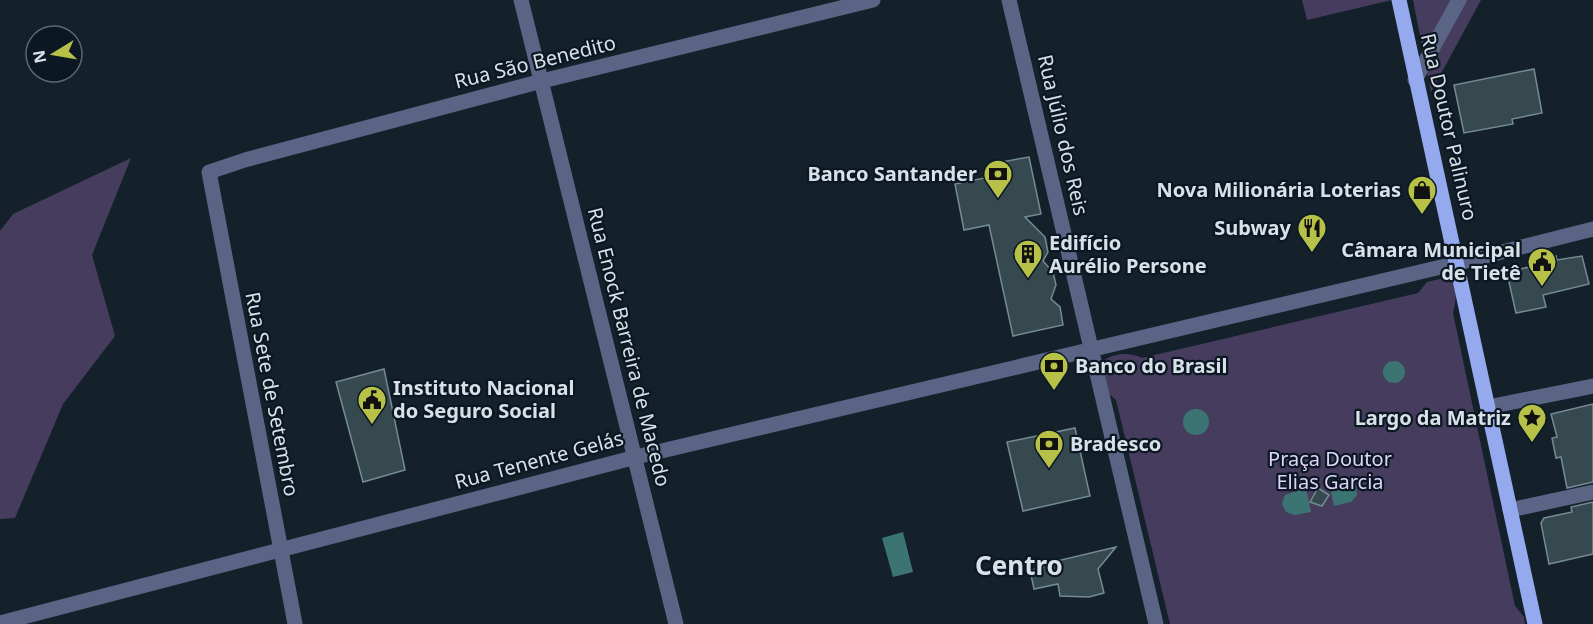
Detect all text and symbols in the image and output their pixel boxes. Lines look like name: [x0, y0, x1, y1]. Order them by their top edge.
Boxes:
north arrow: [24, 24, 84, 84]
street label: Rua São Benedito: [451, 28, 618, 95]
street label: Rua Doutor Palinuro: [1415, 31, 1484, 223]
text: N: [27, 48, 51, 65]
street label: Rua Júlio dos Reis: [1032, 52, 1095, 218]
bank icon: Banco Santander: [982, 158, 1014, 200]
place label: Banco Santander: [808, 160, 977, 187]
shop icon: Nova Milionária Loterias: [1406, 174, 1438, 216]
place label: Nova Milionária Loterias: [1156, 176, 1401, 203]
street label: Rua Enock Barreira de Macedo: [582, 204, 677, 489]
restaurant icon: Subway: [1296, 212, 1328, 254]
place label: Subway: [1214, 214, 1292, 241]
place label: Edifício Aurélio Persone: [1049, 229, 1207, 279]
place label: Câmara Municipal de Tietê: [1341, 236, 1521, 286]
building icon: Edifício Aurélio Persone: [1012, 238, 1044, 280]
public building icon: Câmara Municipal de Tietê: [1526, 246, 1558, 288]
street label: Rua Sete de Setembro: [239, 289, 306, 498]
bank icon: Banco do Brasil: [1038, 350, 1070, 392]
place label: Banco do Brasil: [1075, 352, 1227, 379]
place label: Instituto Nacional do Seguro Social: [393, 374, 575, 424]
public building icon: Instituto Nacional do Seguro Social: [356, 384, 388, 426]
place icon: Largo da Matriz: [1516, 402, 1548, 444]
place label: Largo da Matriz: [1355, 404, 1511, 431]
street label: Rua Tenente Gelás: [451, 424, 626, 495]
bank icon: Bradesco: [1033, 428, 1065, 470]
place label: Bradesco: [1070, 430, 1161, 457]
park label: Praça Doutor Elias Garcia: [1268, 445, 1392, 495]
district label: Centro: [975, 547, 1063, 583]

